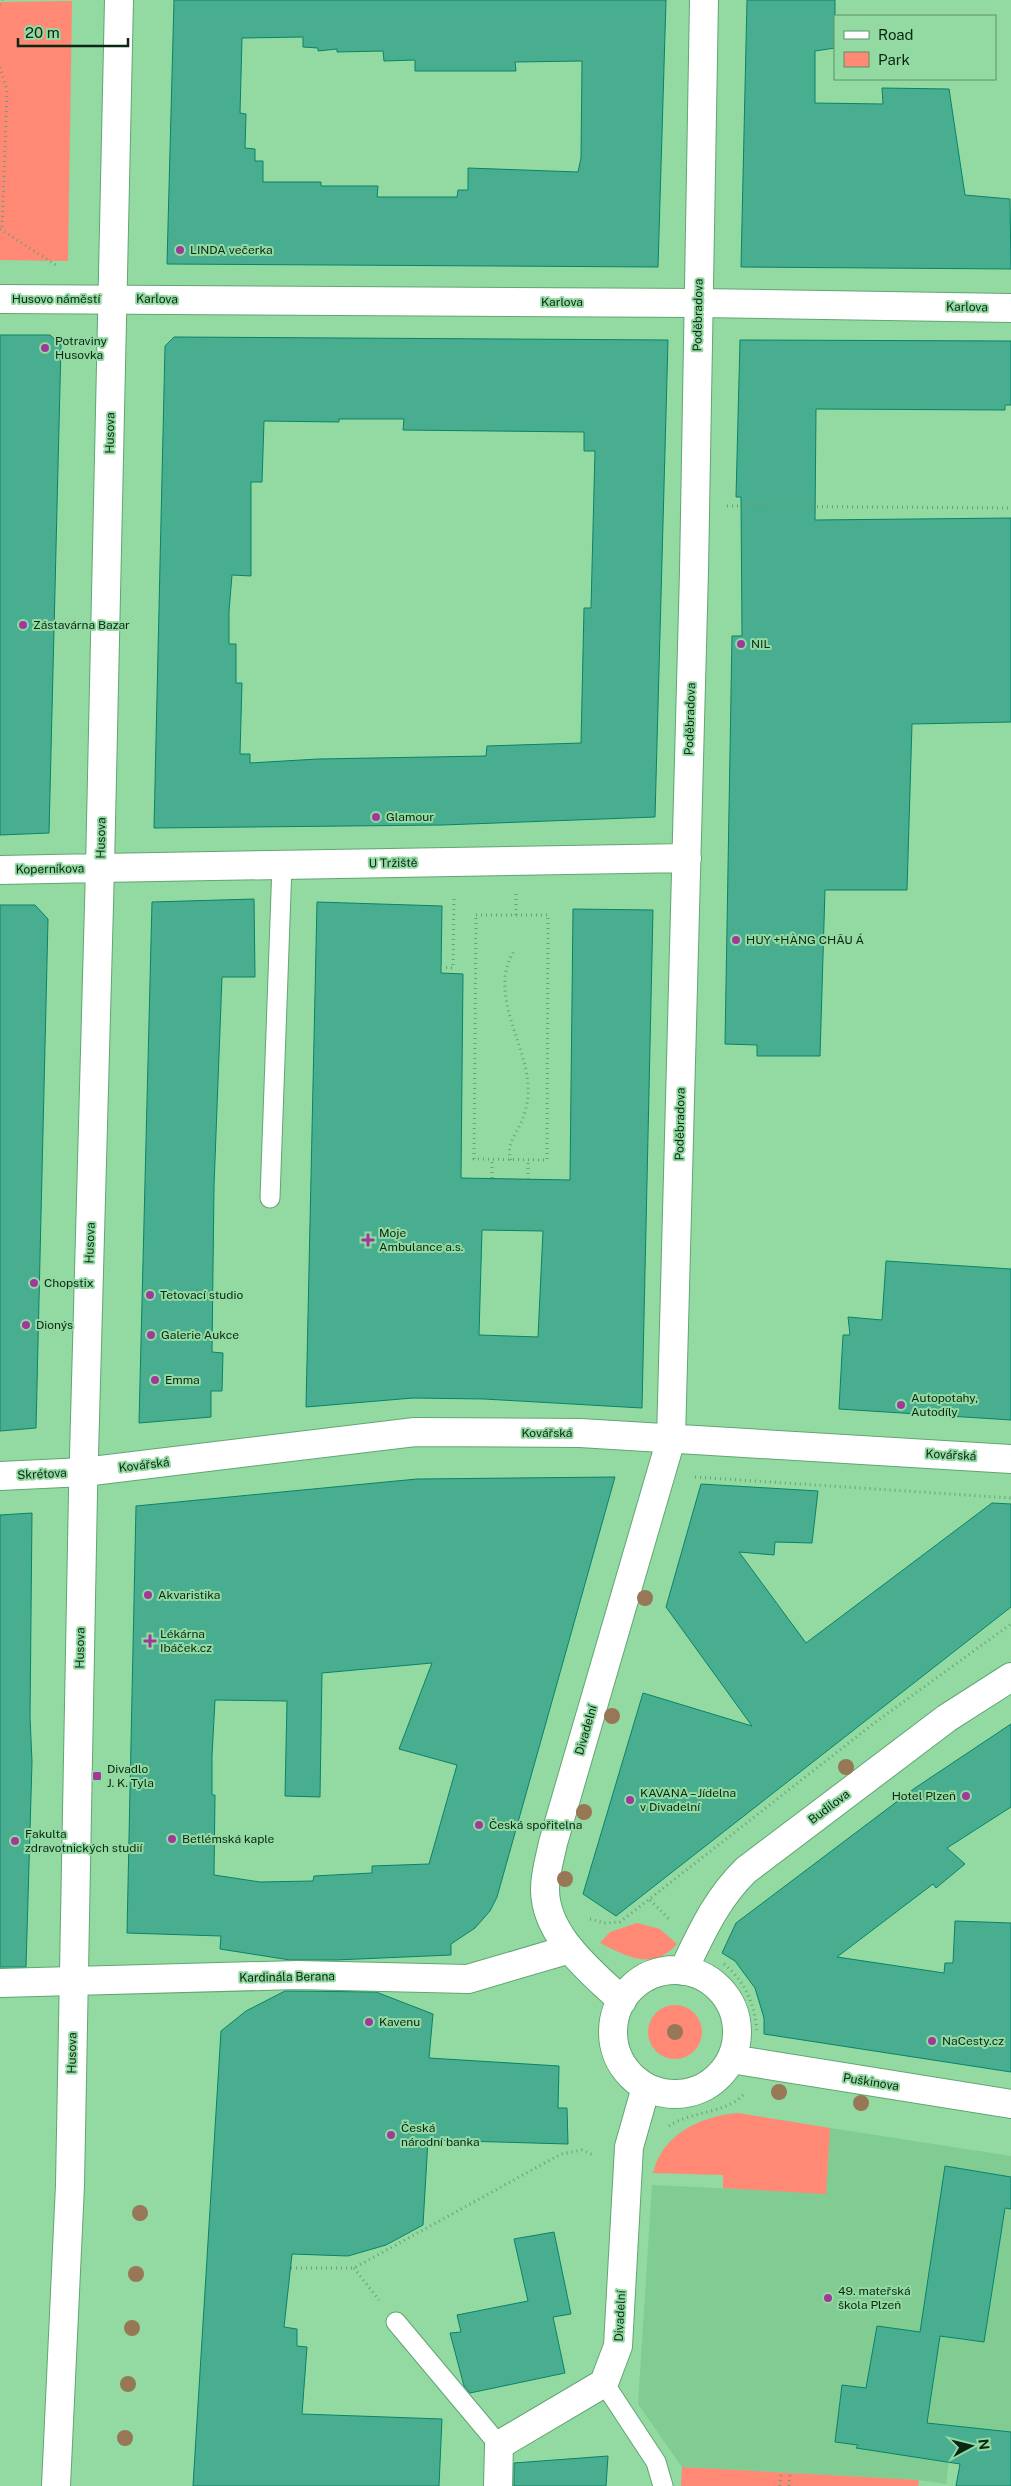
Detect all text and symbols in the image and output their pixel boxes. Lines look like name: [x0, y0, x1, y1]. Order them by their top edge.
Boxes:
scale bar: [18, 15, 128, 47]
legend: [834, 15, 996, 80]
text: 20 m: [25, 24, 60, 41]
text: Road: [878, 26, 914, 43]
text: Park: [878, 51, 910, 68]
place label: LINDA večerka: [190, 243, 273, 257]
marker: LINDA večerka: [174, 244, 186, 256]
street label: Poděbradova: [690, 278, 706, 352]
street label: Husovo náměstí: [12, 292, 101, 306]
street label: Karlova: [136, 292, 178, 306]
street label: Karlova: [541, 295, 583, 309]
street label: Karlova: [946, 300, 988, 314]
place label: Potraviny Husovka: [55, 334, 107, 362]
marker: Potraviny Husovka: [39, 342, 51, 354]
street label: Husova: [103, 412, 117, 454]
place label: Zástavárna Bazar: [33, 618, 130, 632]
marker: Zástavárna Bazar: [17, 619, 29, 631]
place label: NIL: [751, 637, 770, 651]
marker: NIL: [735, 638, 747, 650]
street label: Poděbradova: [682, 682, 698, 756]
place label: Glamour: [386, 810, 434, 824]
marker: Glamour: [370, 811, 382, 823]
street label: Husova: [94, 817, 108, 859]
street label: U Tržiště: [368, 856, 418, 870]
street label: Koperníkova: [15, 861, 85, 877]
place label: HUY +HÀNG CHÂU Á: [746, 933, 865, 947]
marker: HUY +HÀNG CHÂU Á: [730, 934, 742, 946]
street label: Poděbradova: [672, 1087, 688, 1161]
street label: Husova: [82, 1222, 98, 1264]
place label: Moje Ambulance a.s.: [379, 1226, 463, 1254]
marker: Moje Ambulance a.s.: [361, 1233, 375, 1247]
place label: Chopstix: [44, 1276, 94, 1290]
marker: Chopstix: [28, 1277, 40, 1289]
place label: Tetovací studio: [160, 1288, 244, 1302]
marker: Tetovací studio: [144, 1289, 156, 1301]
place label: Dionýs: [36, 1318, 73, 1332]
marker: Dionýs: [20, 1319, 32, 1331]
place label: Galerie Aukce: [161, 1328, 239, 1342]
marker: Galerie Aukce: [145, 1329, 157, 1341]
place label: Emma: [165, 1373, 200, 1387]
marker: Emma: [149, 1374, 161, 1386]
place label: Autopotahy, Autodíly: [911, 1391, 978, 1419]
marker: Autopotahy, Autodíly: [895, 1399, 907, 1411]
street label: Kovářská: [522, 1426, 573, 1440]
street label: Kovářská: [925, 1447, 977, 1463]
street label: Kovářská: [118, 1455, 170, 1475]
street label: Skrétova: [17, 1466, 67, 1482]
place label: Akvaristika: [158, 1588, 221, 1602]
marker: Akvaristika: [142, 1589, 154, 1601]
street label: Husova: [73, 1627, 87, 1669]
place label: Lékárna Ibáček.cz: [160, 1627, 212, 1655]
marker: Lékárna Ibáček.cz: [144, 1635, 156, 1647]
street label: Divadelní: [572, 1702, 600, 1757]
place label: Divadlo J. K. Tyla: [107, 1762, 154, 1790]
marker: Divadlo J. K. Tyla: [91, 1770, 103, 1782]
place label: KAVANA – Jídelna v Divadelní: [640, 1786, 736, 1814]
street label: Budilova: [806, 1787, 852, 1827]
place label: Hotel Plzeň: [892, 1789, 956, 1803]
marker: Hotel Plzeň: [960, 1790, 972, 1802]
marker: KAVANA – Jídelna v Divadelní: [624, 1794, 636, 1806]
place label: Česká spořitelna: [489, 1818, 582, 1832]
marker: Česká spořitelna: [473, 1819, 485, 1831]
place label: Fakulta zdravotnických studií: [25, 1827, 144, 1855]
place label: Betlémská kaple: [182, 1832, 275, 1846]
marker: Betlémská kaple: [166, 1833, 178, 1845]
marker: Fakulta zdravotnických studií: [9, 1835, 21, 1847]
street label: Kardinála Berana: [239, 1969, 335, 1985]
place label: Kavenu: [379, 2015, 420, 2029]
marker: Kavenu: [363, 2016, 375, 2028]
street label: Husova: [65, 2032, 79, 2074]
place label: NaCesty.cz: [942, 2034, 1004, 2048]
marker: NaCesty.cz: [926, 2035, 938, 2047]
street label: Puškinova: [842, 2071, 900, 2093]
place label: Česká národní banka: [401, 2121, 480, 2149]
marker: Česká národní banka: [385, 2129, 397, 2141]
place label: 49. mateřská škola Plzeň: [838, 2284, 911, 2312]
street label: Divadelní: [612, 2289, 628, 2342]
marker: 49. mateřská škola Plzeň: [822, 2292, 834, 2304]
north arrow: [946, 2421, 996, 2471]
text: N: [975, 2438, 993, 2451]

